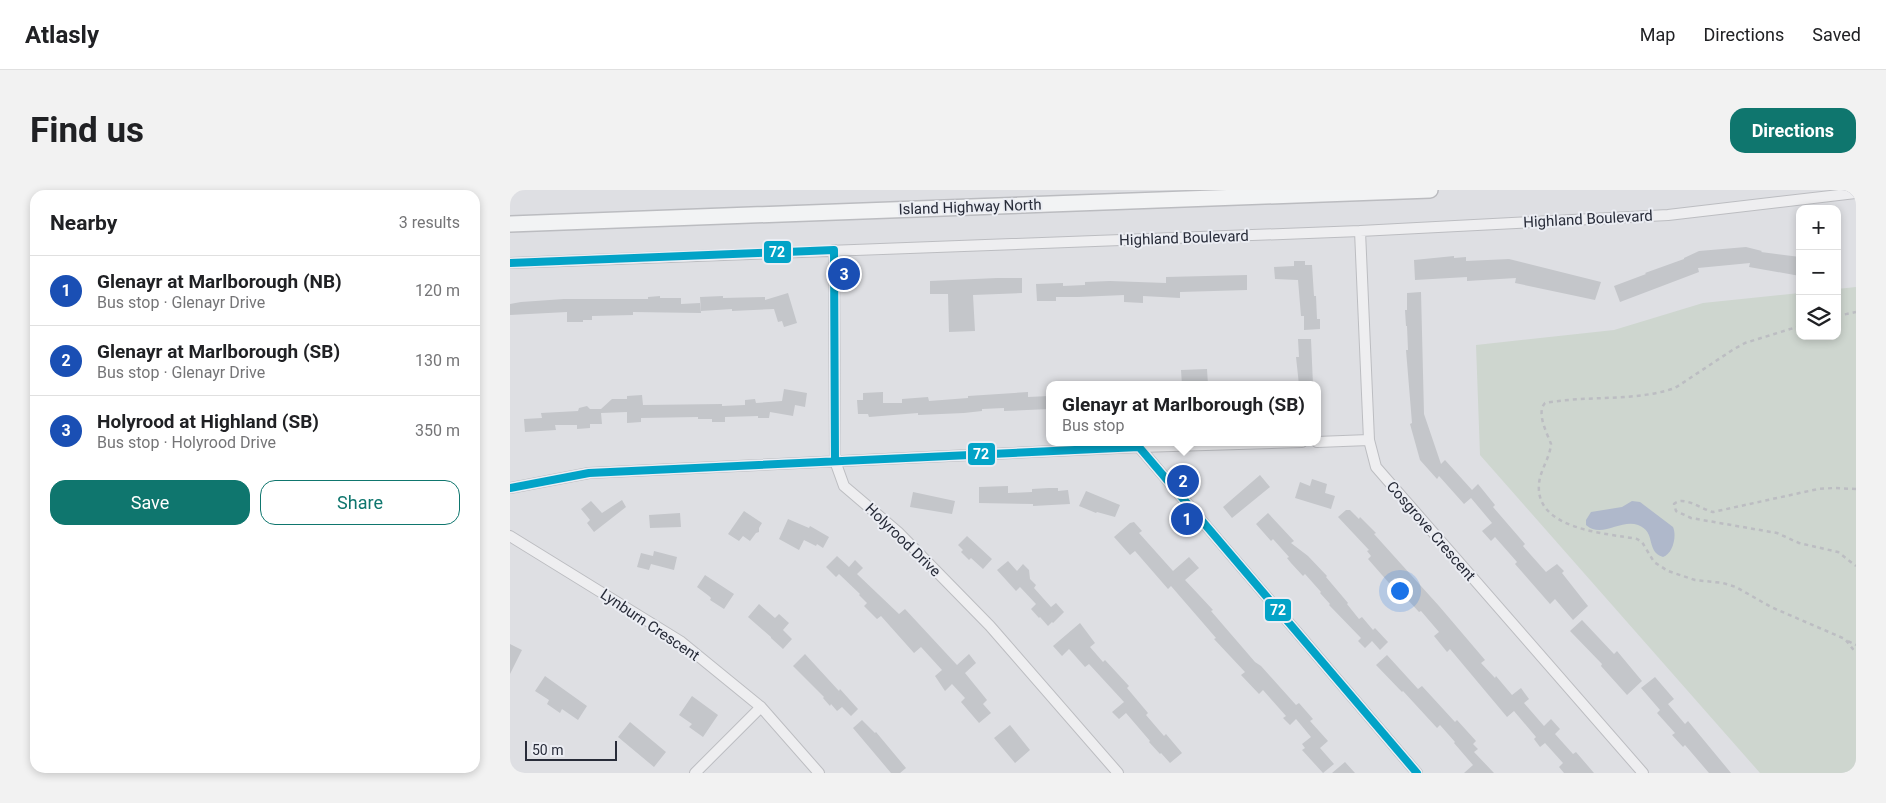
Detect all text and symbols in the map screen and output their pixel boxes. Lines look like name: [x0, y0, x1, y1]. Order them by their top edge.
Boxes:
text: Atlasly: [25, 21, 99, 49]
text: Map: [1640, 24, 1675, 45]
text: Directions: [1703, 24, 1784, 45]
text: Saved: [1812, 24, 1861, 45]
button: Directions: [1730, 108, 1856, 153]
text: Find us: [30, 110, 144, 151]
street label: Island Highway North: [898, 196, 1042, 218]
map controls: [1796, 205, 1841, 340]
button: +: [1796, 205, 1841, 250]
street label: Highland Boulevard: [1523, 207, 1653, 231]
text: Nearby: [50, 211, 117, 235]
text: 3 results: [399, 213, 460, 232]
street label: Highland Boulevard: [1119, 227, 1249, 249]
line badge: 72: [763, 240, 792, 264]
text: 72: [769, 244, 785, 260]
button: −: [1796, 250, 1841, 295]
pin: 3: [828, 255, 860, 293]
text: Glenayr at Marlborough (NB): [97, 270, 342, 293]
text: 1: [61, 281, 71, 300]
text: 120 m: [415, 281, 460, 300]
text: Bus stop · Glenayr Drive: [97, 293, 265, 312]
button: layers: [1796, 295, 1841, 340]
text: Glenayr at Marlborough (SB): [97, 340, 340, 363]
text: 2: [61, 351, 71, 370]
text: 130 m: [415, 351, 460, 370]
text: Bus stop · Glenayr Drive: [97, 363, 265, 382]
popup: [1046, 381, 1321, 446]
text: Glenayr at Marlborough (SB): [1062, 393, 1305, 416]
text: Holyrood at Highland (SB): [97, 410, 319, 433]
text: Bus stop: [1062, 416, 1124, 435]
text: 3: [61, 421, 71, 440]
text: 350 m: [415, 421, 460, 440]
text: Bus stop · Holyrood Drive: [97, 433, 276, 452]
line badge: 72: [967, 442, 996, 466]
text: 72: [973, 446, 989, 462]
pin: 2: [1167, 462, 1199, 500]
street label: Cosgrove Crescent: [1383, 478, 1479, 585]
button: Save: [50, 480, 250, 525]
button: Share: [260, 480, 460, 525]
street label: Holyrood Drive: [862, 500, 945, 581]
pin: 1: [1171, 500, 1203, 538]
your location: [1387, 578, 1413, 604]
street label: Lynburn Crescent: [597, 585, 703, 665]
line badge: 72: [1264, 598, 1292, 622]
text: 72: [1270, 602, 1286, 618]
scale bar: [525, 738, 618, 761]
text: 50 m: [532, 742, 564, 758]

